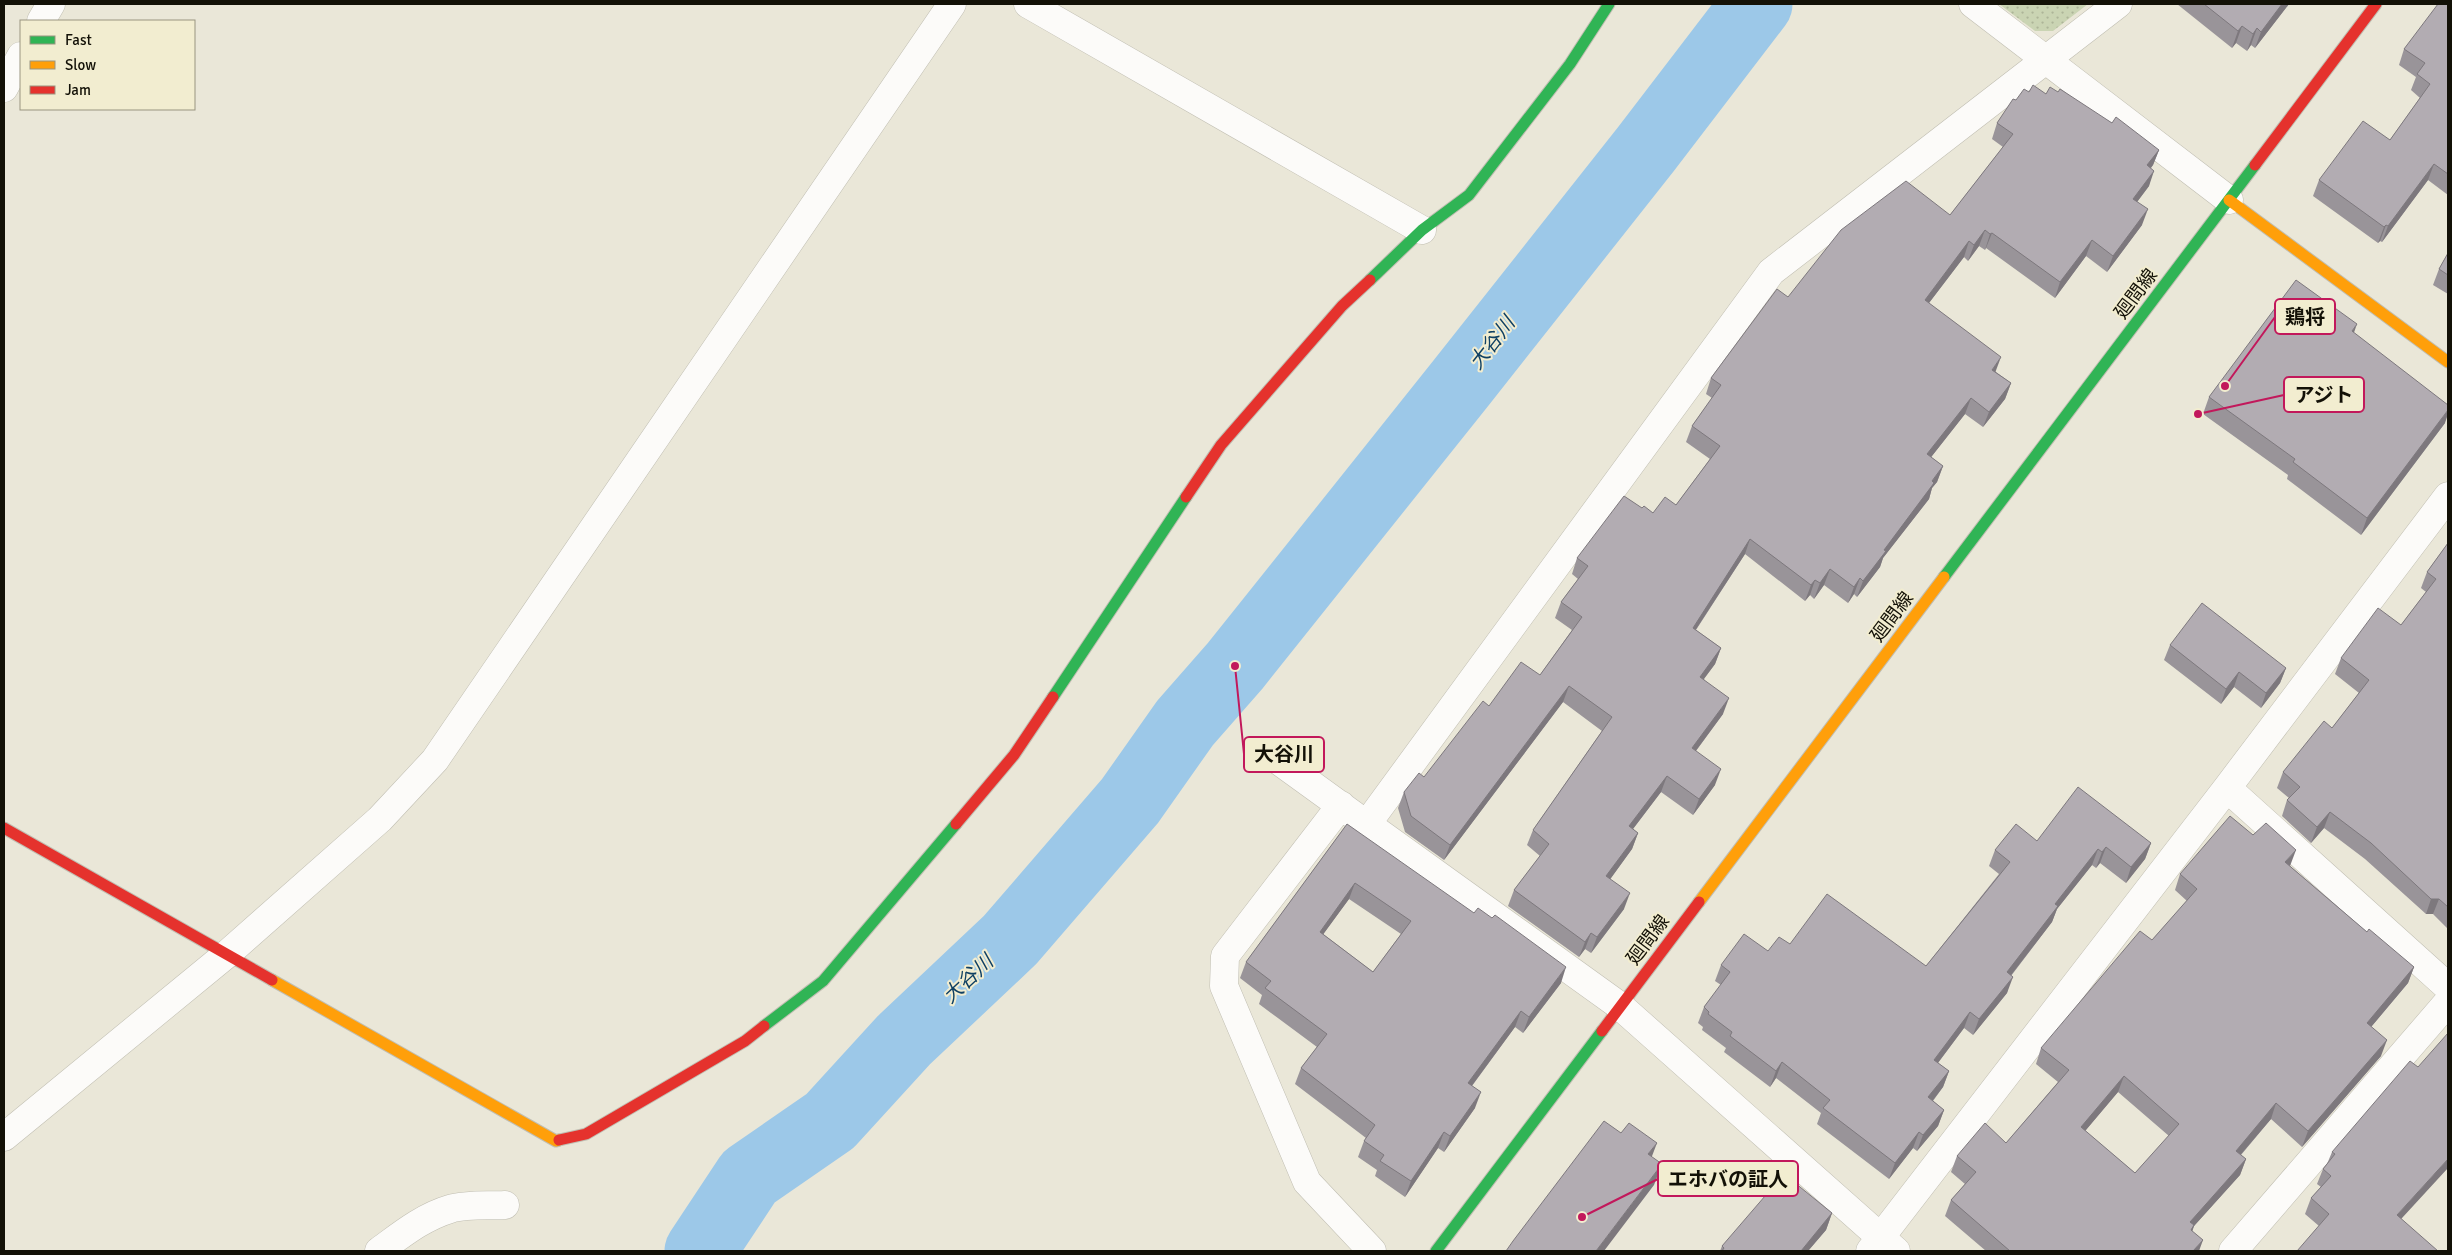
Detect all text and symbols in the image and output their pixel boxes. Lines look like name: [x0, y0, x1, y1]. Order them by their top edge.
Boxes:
legend: [20, 20, 195, 110]
text: Fast: [65, 31, 92, 49]
text: Slow: [65, 56, 96, 74]
text: Jam: [65, 81, 91, 99]
street label: 廻間線: [2109, 264, 2163, 324]
callout: 鶏将: [2275, 299, 2335, 334]
text: 鶏将: [2285, 305, 2325, 330]
water label: 大谷川: [1464, 310, 1522, 374]
callout: アジト: [2284, 377, 2364, 412]
text: アジト: [2294, 383, 2354, 408]
street label: 廻間線: [1865, 587, 1919, 647]
callout: 大谷川: [1244, 737, 1324, 772]
text: 大谷川: [1254, 742, 1314, 767]
street label: 廻間線: [1621, 910, 1675, 970]
water label: 大谷川: [938, 948, 1000, 1009]
callout: エホバの証人: [1658, 1161, 1798, 1196]
text: エホバの証人: [1668, 1167, 1788, 1192]

